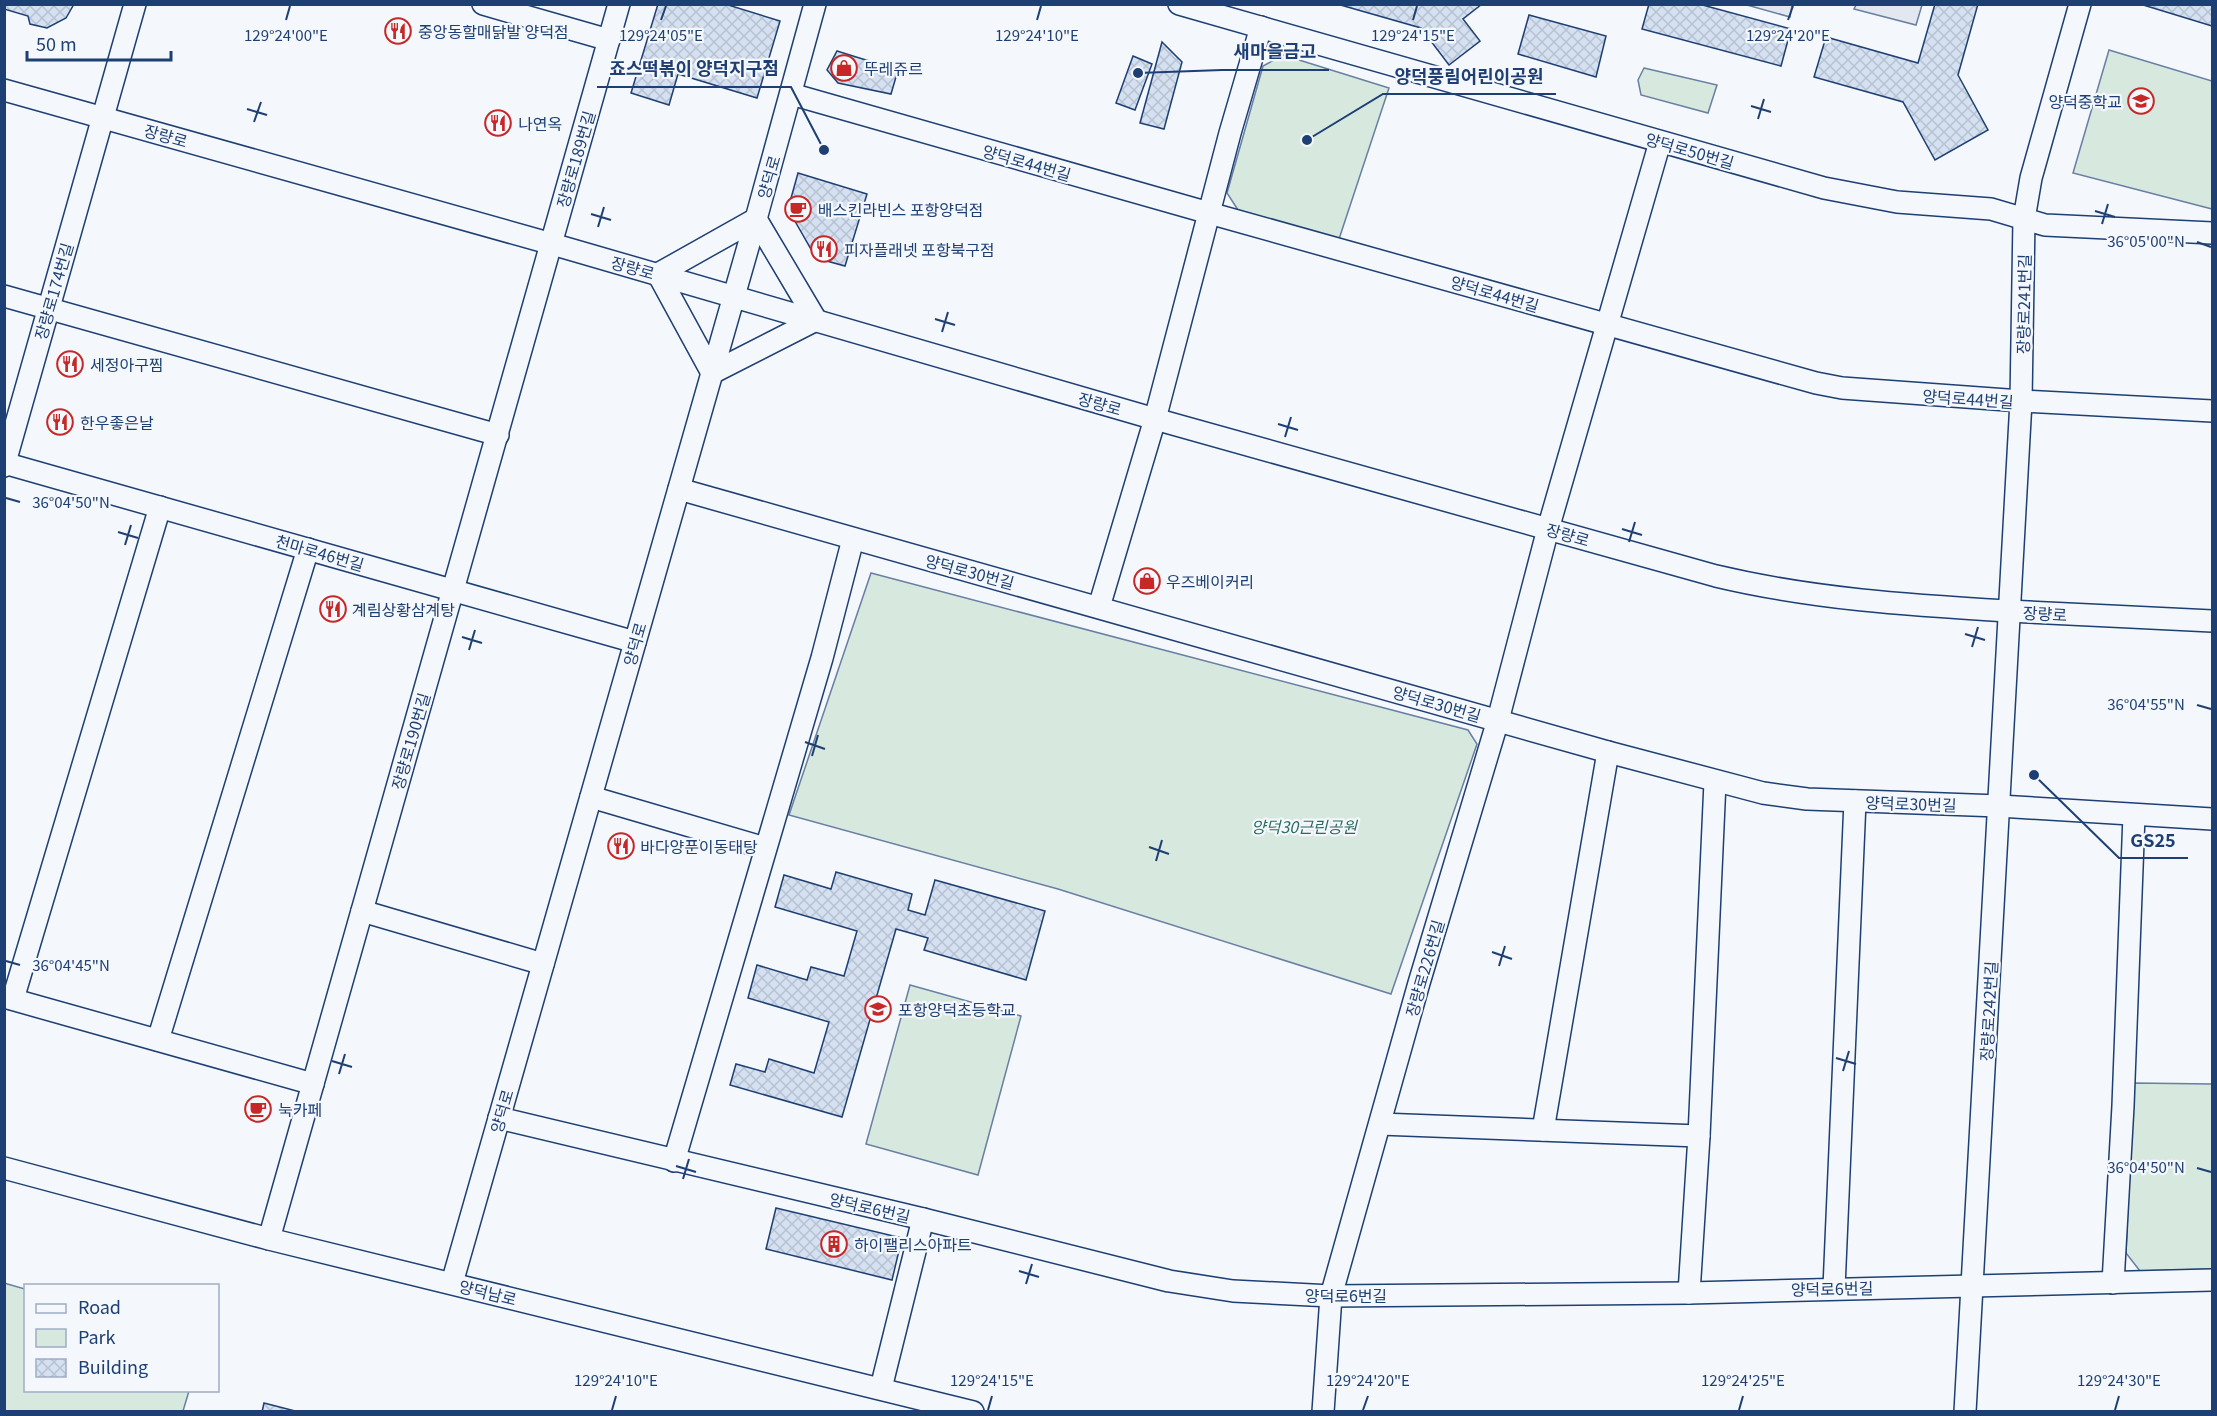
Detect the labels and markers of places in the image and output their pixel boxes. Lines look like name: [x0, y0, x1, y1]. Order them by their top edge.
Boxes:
restaurant icon: 중앙동할매닭발 양덕점: [383, 16, 413, 46]
place label: 중앙동할매닭발 양덕점: [418, 19, 569, 43]
callout: 새마을금고: [1222, 34, 1329, 70]
callout: 죠스떡볶이 양덕지구점: [597, 51, 791, 87]
shop icon: 뚜레쥬르: [829, 53, 859, 83]
place label: 뚜레쥬르: [864, 56, 923, 80]
callout: 양덕풍림어린이공원: [1383, 58, 1556, 94]
school or university icon: 양덕중학교: [2126, 86, 2156, 116]
place label: 양덕중학교: [2048, 89, 2122, 113]
restaurant icon: 나연옥: [483, 108, 513, 138]
place label: 나연옥: [518, 111, 562, 135]
cafe icon: 배스킨라빈스 포항양덕점: [783, 194, 813, 224]
place label: 배스킨라빈스 포항양덕점: [818, 197, 984, 221]
restaurant icon: 피자플래넷 포항북구점: [809, 234, 839, 264]
place label: 피자플래넷 포항북구점: [844, 237, 995, 261]
restaurant icon: 세정아구찜: [55, 349, 85, 379]
place label: 세정아구찜: [90, 352, 164, 376]
restaurant icon: 한우좋은날: [45, 407, 75, 437]
place label: 한우좋은날: [80, 410, 154, 434]
shop icon: 우즈베이커리: [1132, 566, 1162, 596]
place label: 우즈베이커리: [1166, 569, 1254, 593]
restaurant icon: 계림상황삼계탕: [318, 594, 348, 624]
place label: 계림상황삼계탕: [352, 597, 455, 621]
callout: GS25: [2119, 822, 2188, 858]
restaurant icon: 바다양푼이동태탕: [606, 831, 636, 861]
place label: 바다양푼이동태탕: [640, 834, 758, 858]
school or university icon: 포항양덕초등학교: [863, 994, 893, 1024]
place label: 포항양덕초등학교: [898, 997, 1016, 1021]
cafe icon: 눅카페: [243, 1094, 273, 1124]
place label: 눅카페: [278, 1097, 322, 1121]
building icon: 하이팰리스아파트: [819, 1229, 849, 1259]
place label: 하이팰리스아파트: [854, 1232, 972, 1256]

